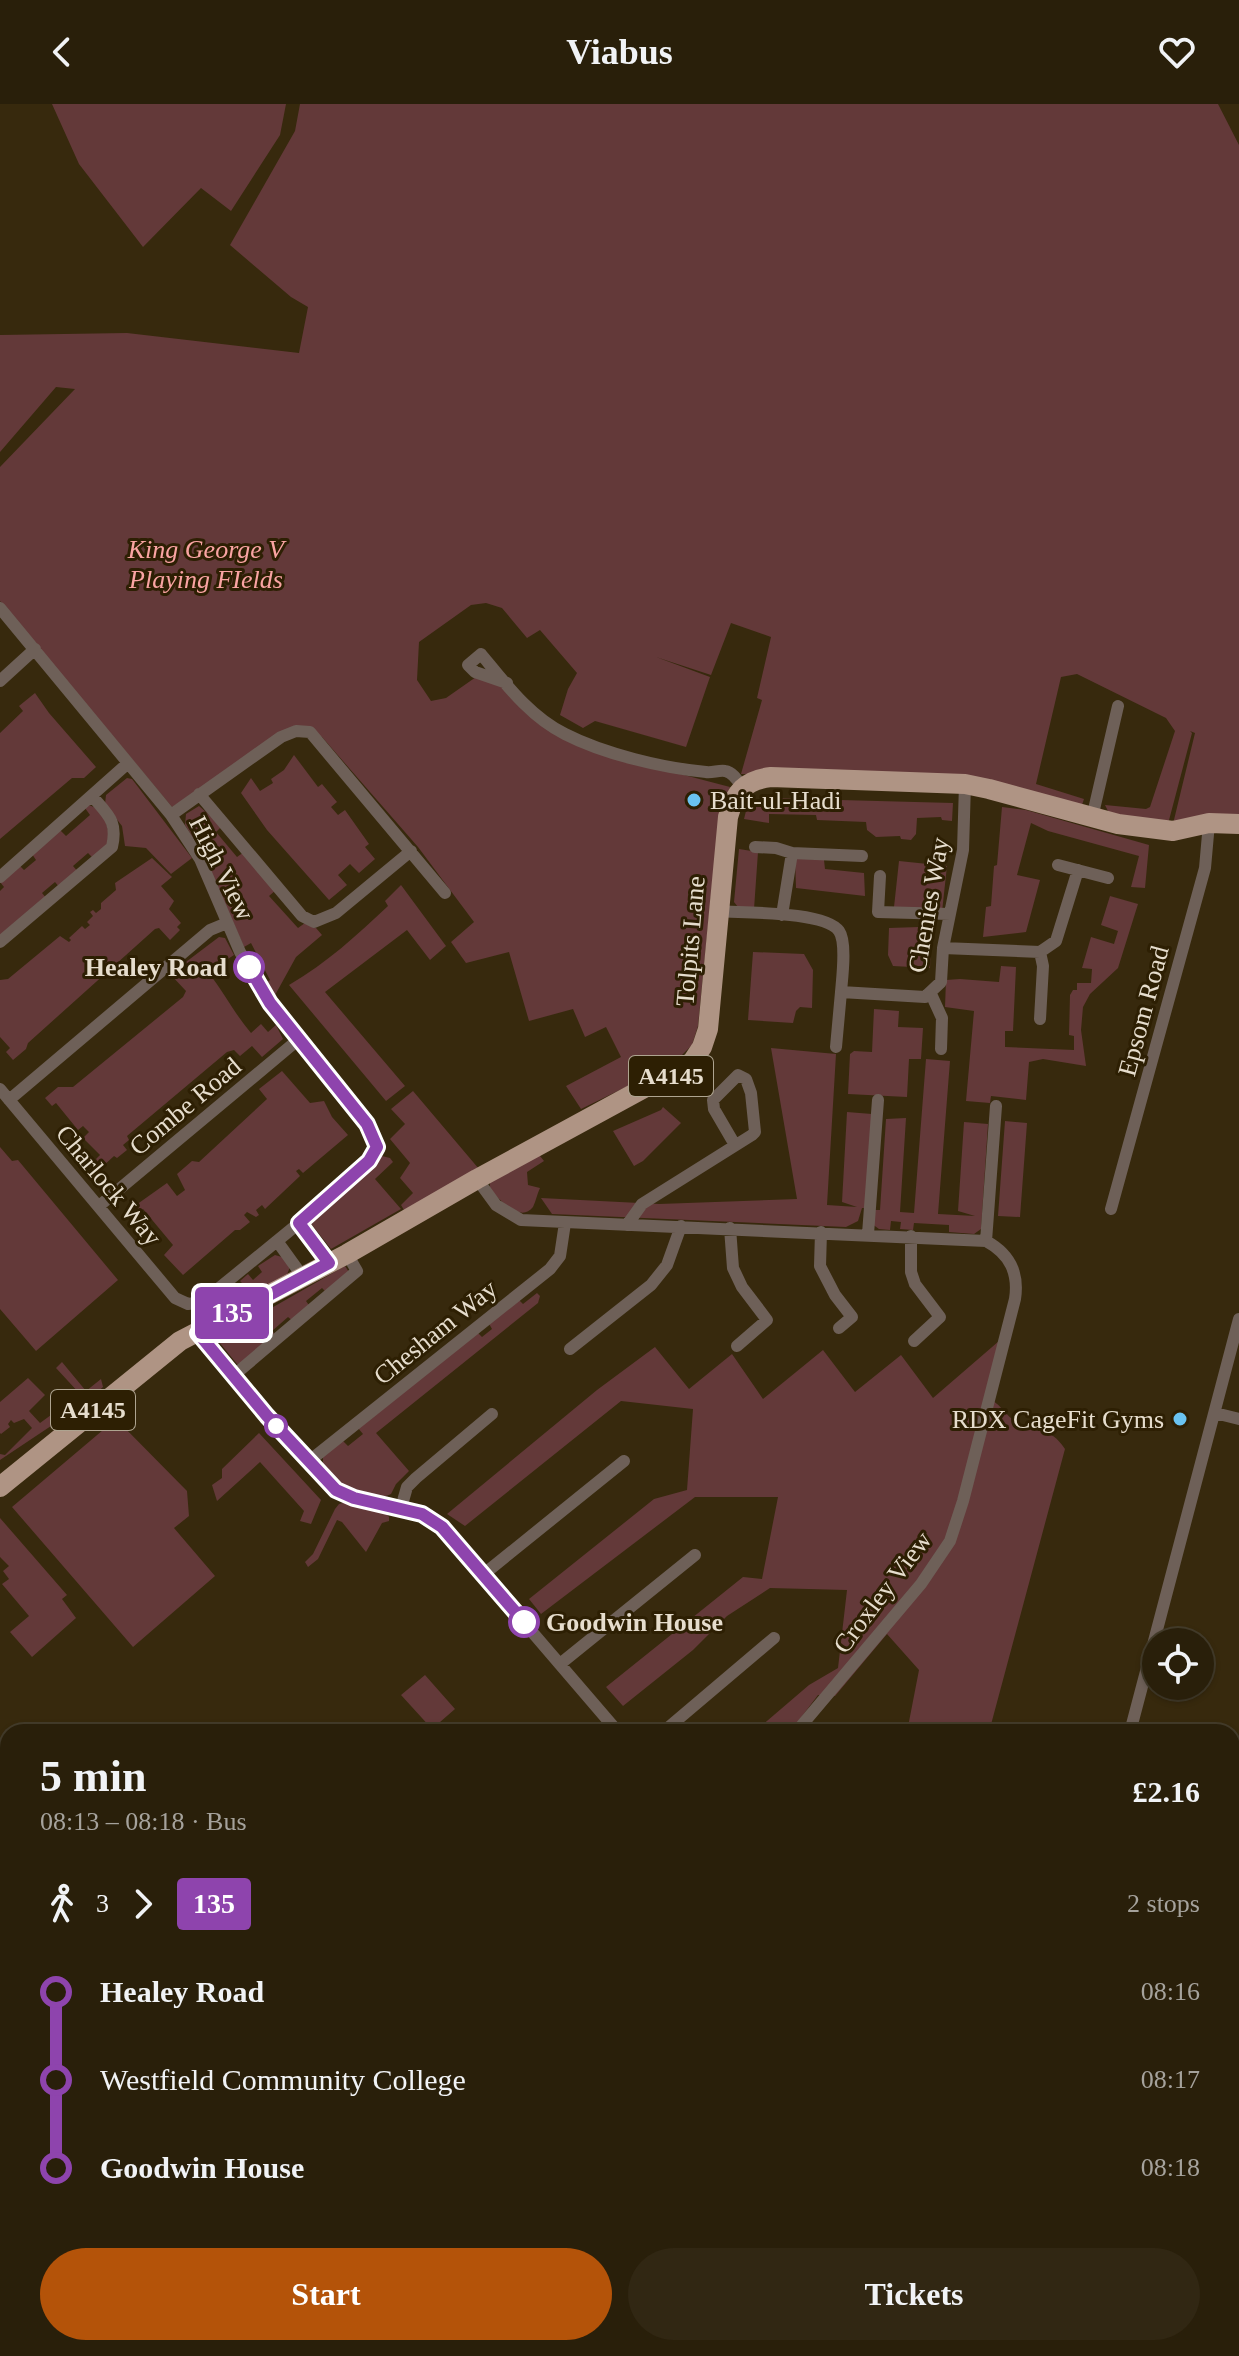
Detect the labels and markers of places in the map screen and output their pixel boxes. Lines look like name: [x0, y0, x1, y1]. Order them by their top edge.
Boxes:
place label: Bait-ul-Hadi: [710, 786, 841, 815]
marker: Bait-ul-Hadi: [685, 791, 703, 809]
marker: Healey Road: [234, 952, 264, 982]
place label: Healey Road: [85, 953, 228, 982]
place label: RDX CageFit Gyms: [952, 1405, 1164, 1434]
marker: RDX CageFit Gyms: [1171, 1410, 1189, 1428]
unlabelled marker: [265, 1415, 287, 1437]
marker: Goodwin House: [509, 1607, 539, 1637]
place label: Goodwin House: [546, 1608, 723, 1637]

